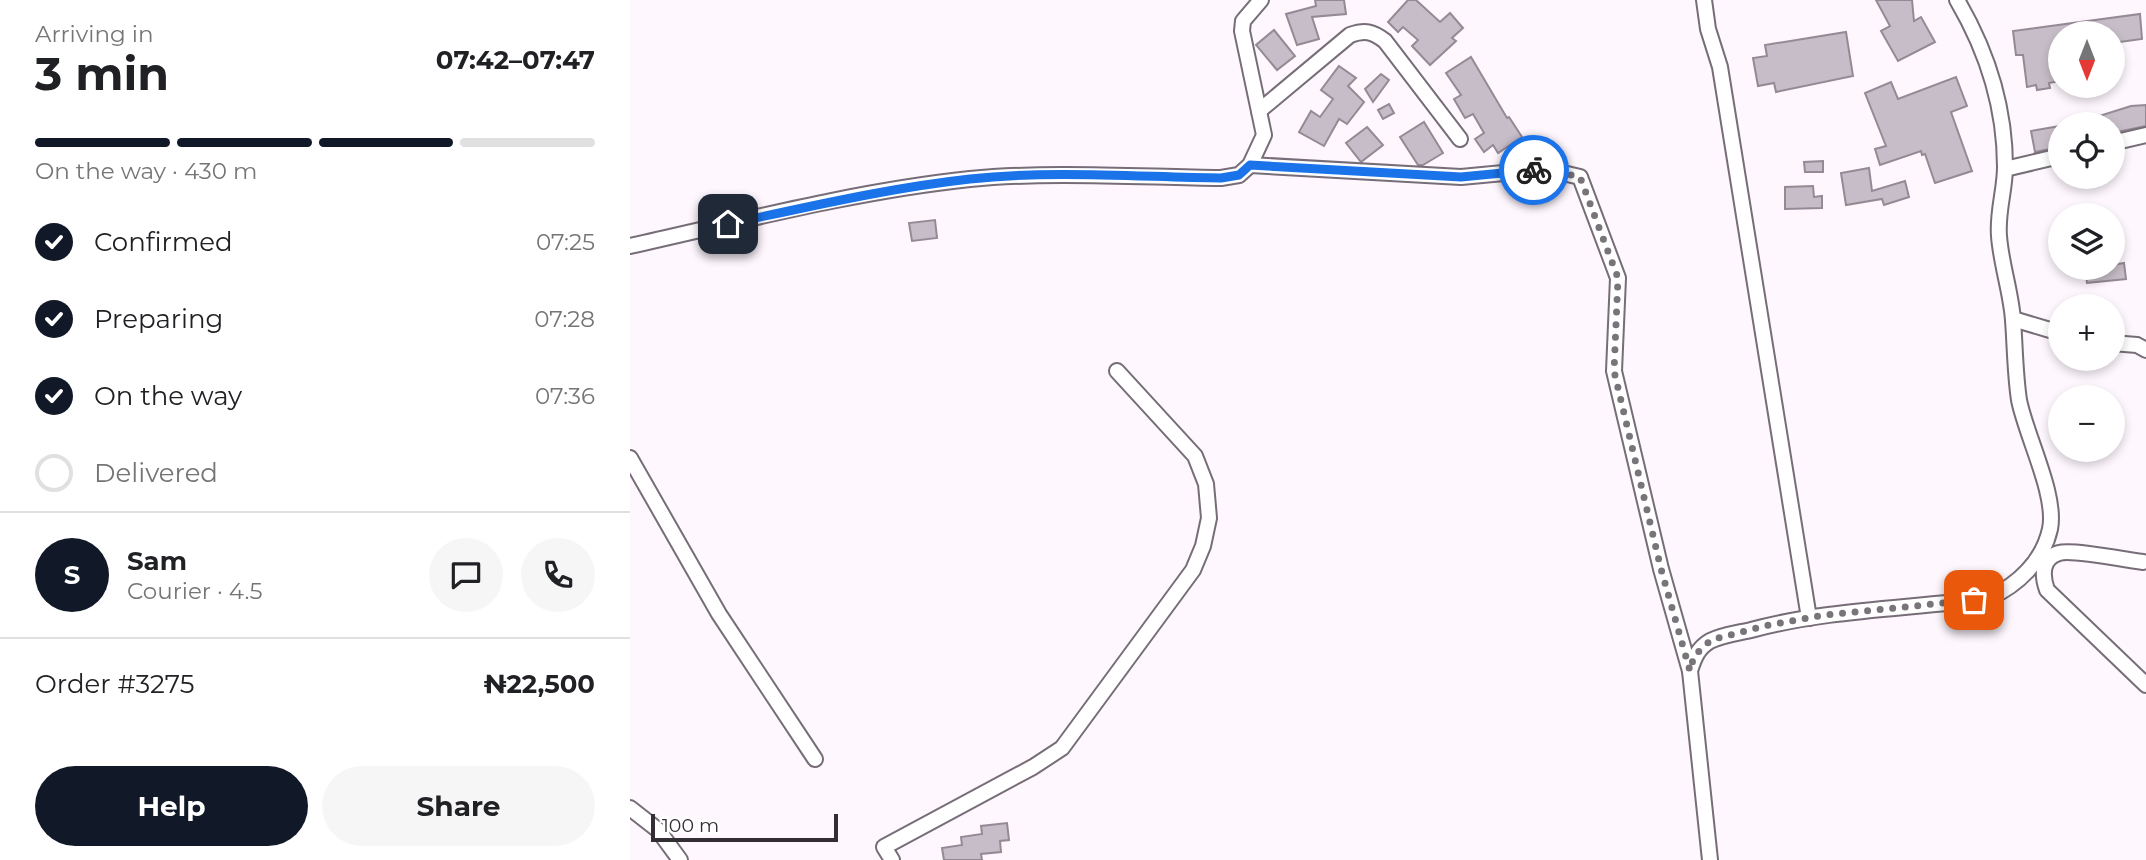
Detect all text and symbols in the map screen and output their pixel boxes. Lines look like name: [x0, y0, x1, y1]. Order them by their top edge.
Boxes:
text: Arriving in: [35, 20, 154, 48]
north arrow: [2048, 21, 2124, 98]
map controls: [2048, 21, 2125, 462]
text: 07:42–07:47: [436, 44, 595, 76]
text: 3 min: [35, 45, 169, 102]
button: locate: [2048, 112, 2125, 189]
courier: [1499, 135, 1569, 205]
icon: bike: [1515, 151, 1553, 189]
text: On the way · 430 m: [35, 157, 257, 185]
pin: [698, 194, 758, 254]
button: layers: [2048, 203, 2125, 280]
icon: home: [709, 205, 747, 243]
icon: check: [35, 223, 73, 261]
text: Confirmed: [94, 226, 233, 258]
text: 07:25: [536, 228, 595, 256]
button: +: [2048, 294, 2125, 371]
icon: check: [35, 300, 73, 338]
text: Preparing: [94, 303, 223, 335]
text: 07:28: [534, 305, 595, 333]
icon: check: [35, 377, 73, 415]
text: On the way: [94, 380, 242, 412]
text: 07:36: [535, 382, 595, 410]
button: −: [2048, 385, 2125, 462]
text: Delivered: [94, 457, 218, 489]
button: chat: [429, 538, 503, 612]
button: phone: [521, 538, 595, 612]
text: Sam: [127, 545, 187, 577]
text: S: [64, 559, 80, 591]
pin: [1944, 570, 2004, 630]
text: Courier · 4.5: [127, 577, 262, 605]
icon: bag: [1955, 581, 1993, 619]
text: Order #3275: [35, 668, 194, 700]
text: ₦22,500: [483, 668, 595, 700]
button: Help: [35, 766, 308, 846]
button: Share: [322, 766, 595, 846]
scale bar: [651, 811, 838, 843]
text: 100 m: [662, 814, 719, 837]

